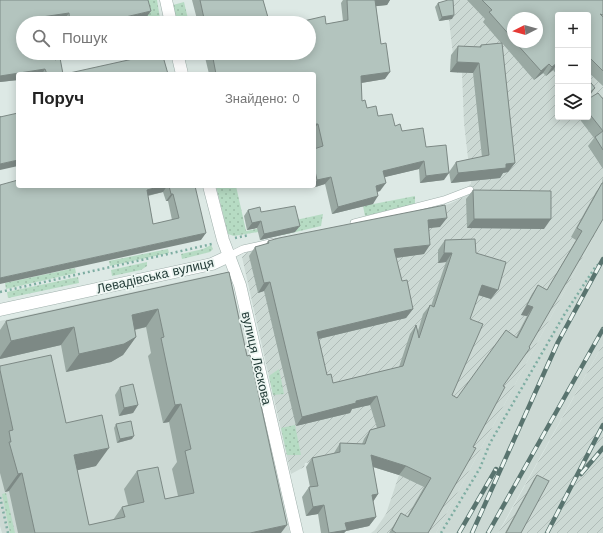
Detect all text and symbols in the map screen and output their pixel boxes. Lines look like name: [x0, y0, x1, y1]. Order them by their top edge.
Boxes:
north arrow: [507, 12, 543, 48]
map controls: [555, 12, 591, 120]
button: +: [555, 12, 591, 48]
search box: [16, 16, 316, 60]
icon: search: [30, 27, 52, 49]
text: Пошук: [62, 29, 107, 47]
button: −: [555, 48, 591, 84]
button: layers: [555, 84, 591, 120]
text: Поруч: [32, 88, 84, 108]
text: Знайдено: 0: [225, 91, 300, 106]
street label: Левадівська вулиця: [95, 255, 215, 296]
street label: вулиця Лєскова: [238, 310, 275, 407]

